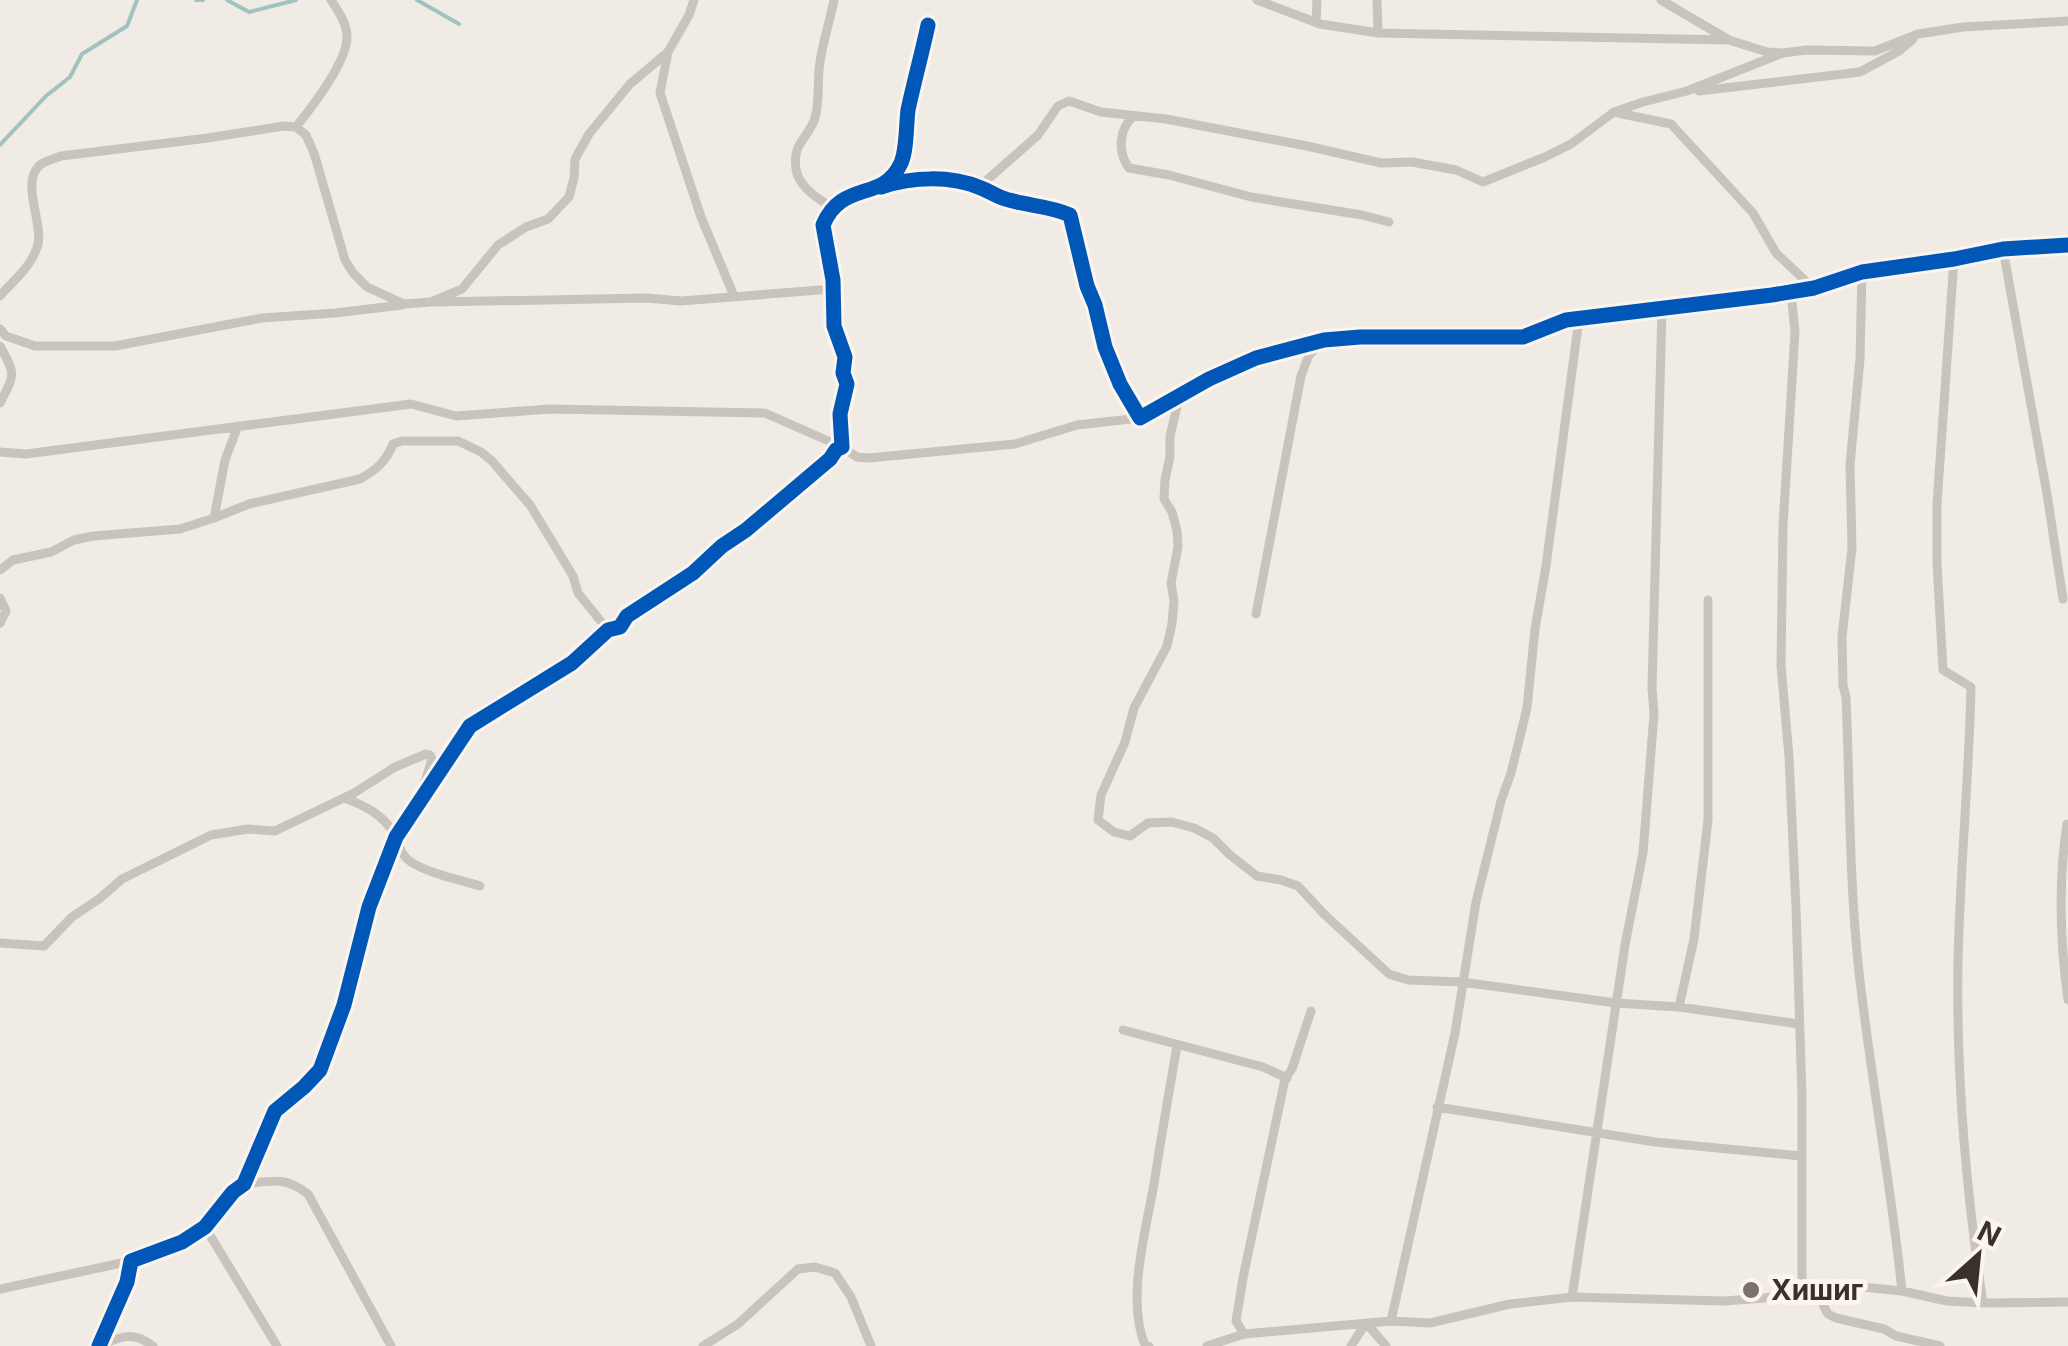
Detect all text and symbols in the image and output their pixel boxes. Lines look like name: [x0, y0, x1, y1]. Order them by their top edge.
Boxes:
north arrow: [1928, 1206, 2028, 1306]
text: N: [1972, 1214, 2007, 1254]
place label: Хишиг: [1771, 1273, 1864, 1307]
marker: Хишиг: [1740, 1279, 1762, 1301]

